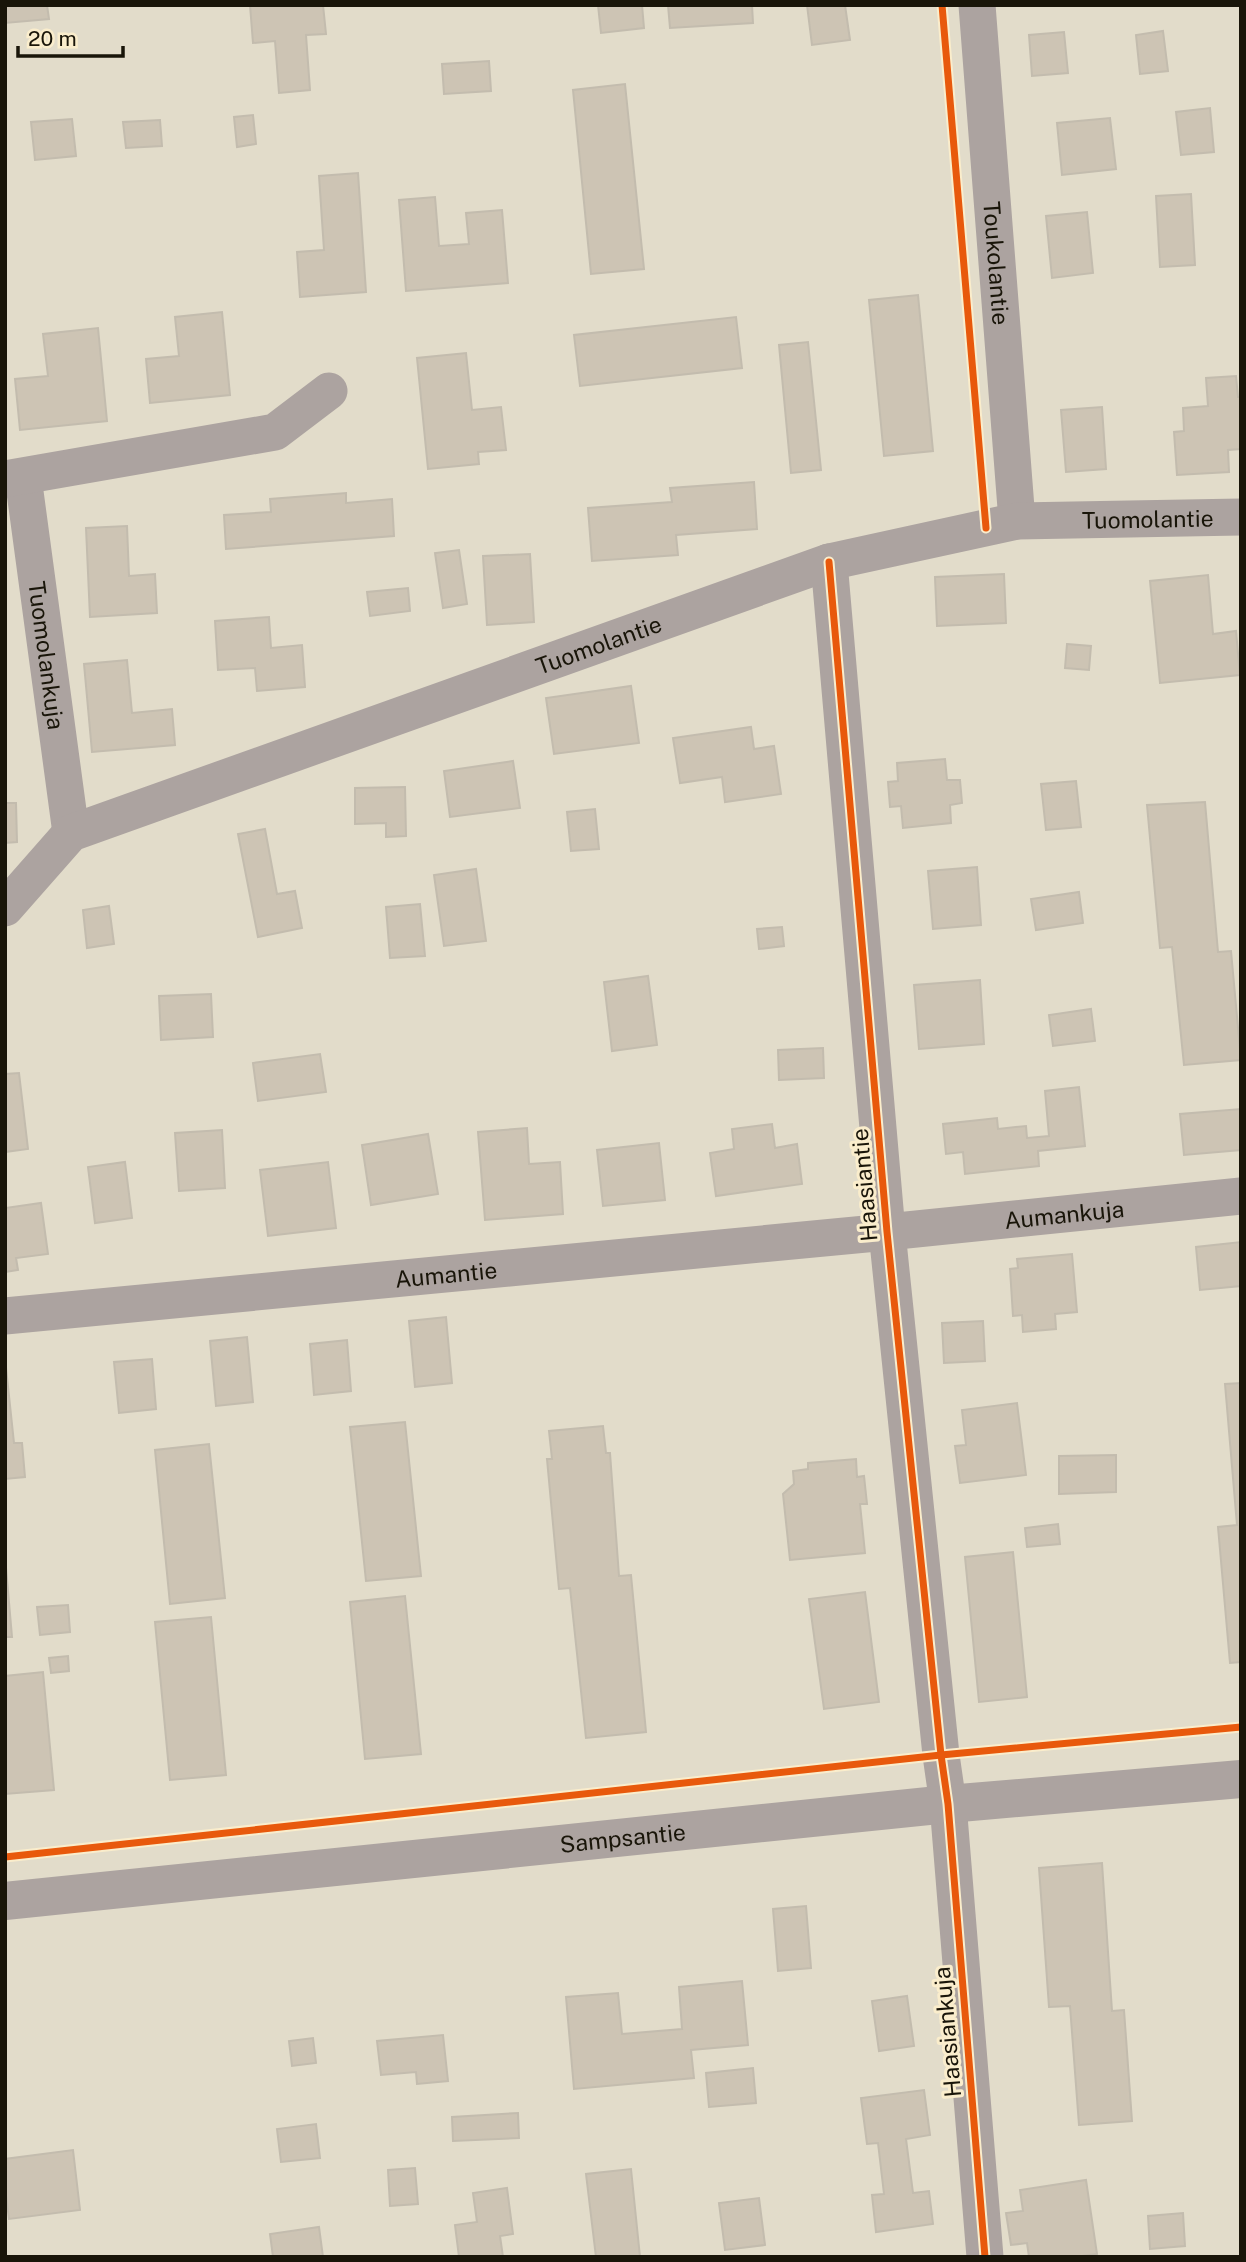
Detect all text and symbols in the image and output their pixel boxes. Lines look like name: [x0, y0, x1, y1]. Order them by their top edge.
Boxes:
scale bar: [18, 14, 122, 58]
text: 20 m: [28, 26, 77, 51]
street label: Toukolantie: [979, 200, 1015, 326]
street label: Tuomolantie: [1082, 504, 1214, 533]
street label: Tuomolankuja: [24, 580, 70, 731]
street label: Tuomolantie: [532, 610, 665, 679]
street label: Haasiantie: [846, 1127, 882, 1243]
street label: Aumankuja: [1003, 1194, 1125, 1234]
street label: Aumantie: [394, 1256, 498, 1292]
street label: Sampsantie: [558, 1818, 687, 1857]
street label: Haasiankuja: [928, 1966, 966, 2098]

